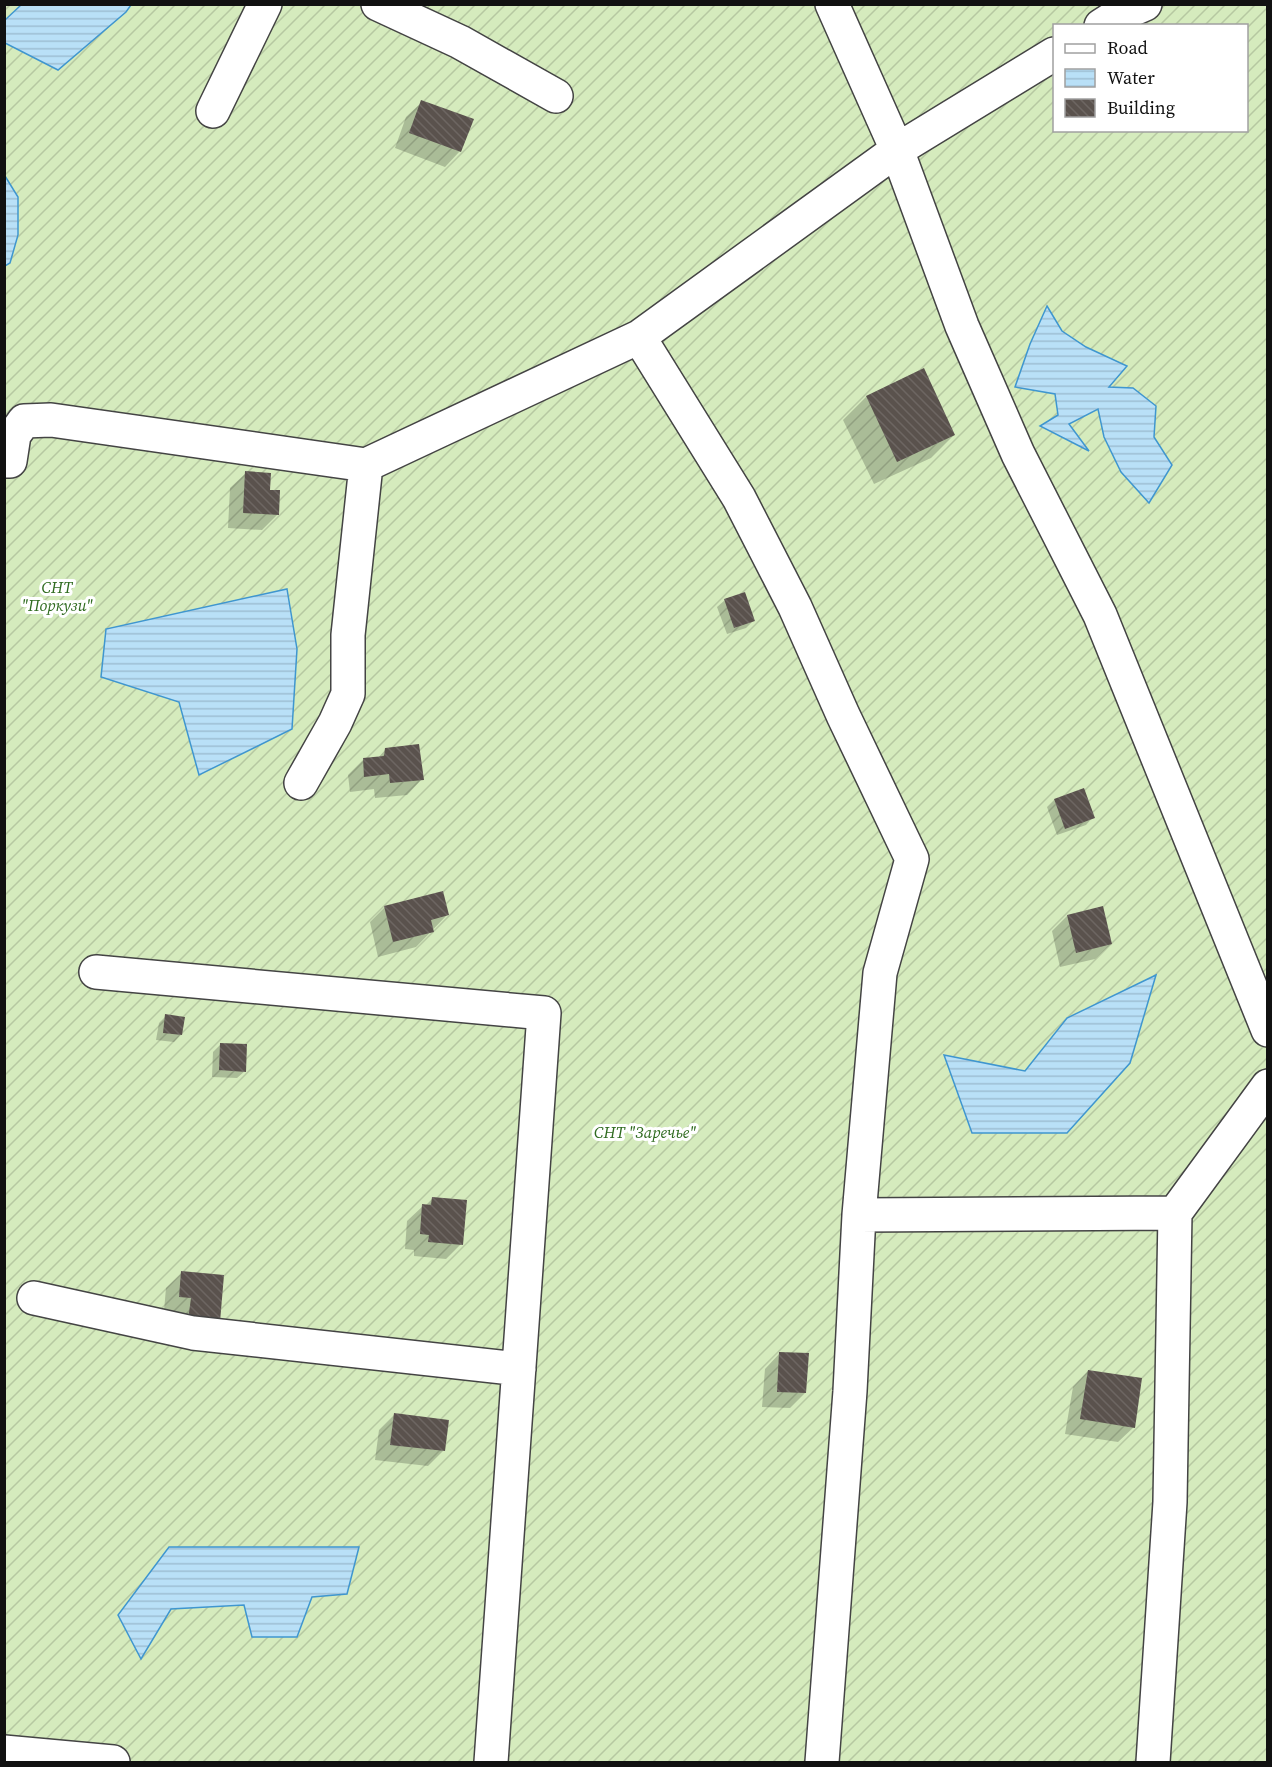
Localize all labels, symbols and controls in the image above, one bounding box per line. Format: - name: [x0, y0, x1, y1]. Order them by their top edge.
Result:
- legend: [1053, 24, 1248, 132]
- text: Road: [1107, 35, 1148, 60]
- text: Water: [1107, 65, 1155, 90]
- text: Building: [1107, 95, 1175, 120]
- park label: СНТ "Поркузи": [21, 576, 93, 616]
- park label: СНТ "Заречье": [594, 1121, 696, 1143]

